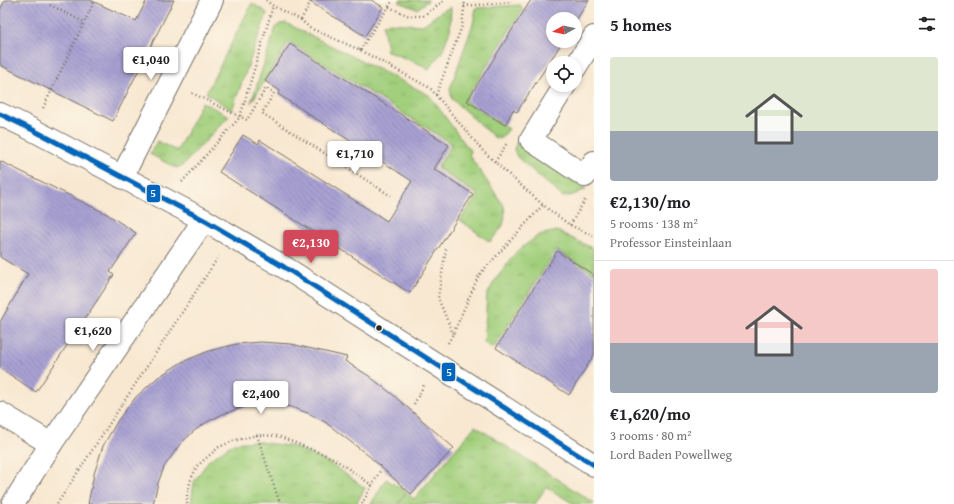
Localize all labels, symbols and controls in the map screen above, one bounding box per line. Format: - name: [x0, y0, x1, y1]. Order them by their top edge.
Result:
- north arrow: [546, 12, 582, 48]
- map controls: [546, 12, 582, 92]
- text: 5 homes: [610, 12, 672, 37]
- icon: filters: [916, 13, 938, 35]
- pin: €1,040: [118, 47, 184, 81]
- text: €1,040: [132, 50, 170, 69]
- button: locate: [546, 56, 582, 92]
- icon: home: [738, 83, 810, 155]
- pin: €1,710: [322, 141, 388, 175]
- text: €1,710: [336, 144, 374, 163]
- line badge: 5: [146, 184, 161, 203]
- text: 5: [150, 185, 156, 201]
- text: €2,130/mo: [610, 189, 691, 214]
- text: 5 rooms · 138 m²: [610, 214, 698, 233]
- pin: €2,130: [278, 230, 344, 264]
- text: €2,130: [292, 233, 330, 252]
- text: Professor Einsteinlaan: [610, 233, 732, 252]
- icon: home: [738, 295, 810, 367]
- pin: €1,620: [60, 318, 126, 352]
- text: €1,620: [74, 321, 112, 340]
- unlabelled marker: [374, 323, 384, 333]
- line badge: 5: [441, 362, 456, 382]
- text: 5: [446, 364, 452, 380]
- pin: €2,400: [228, 381, 294, 415]
- text: €2,400: [242, 384, 280, 403]
- text: €1,620/mo: [610, 401, 691, 426]
- text: 3 rooms · 80 m²: [610, 426, 692, 445]
- text: Lord Baden Powellweg: [610, 445, 732, 464]

